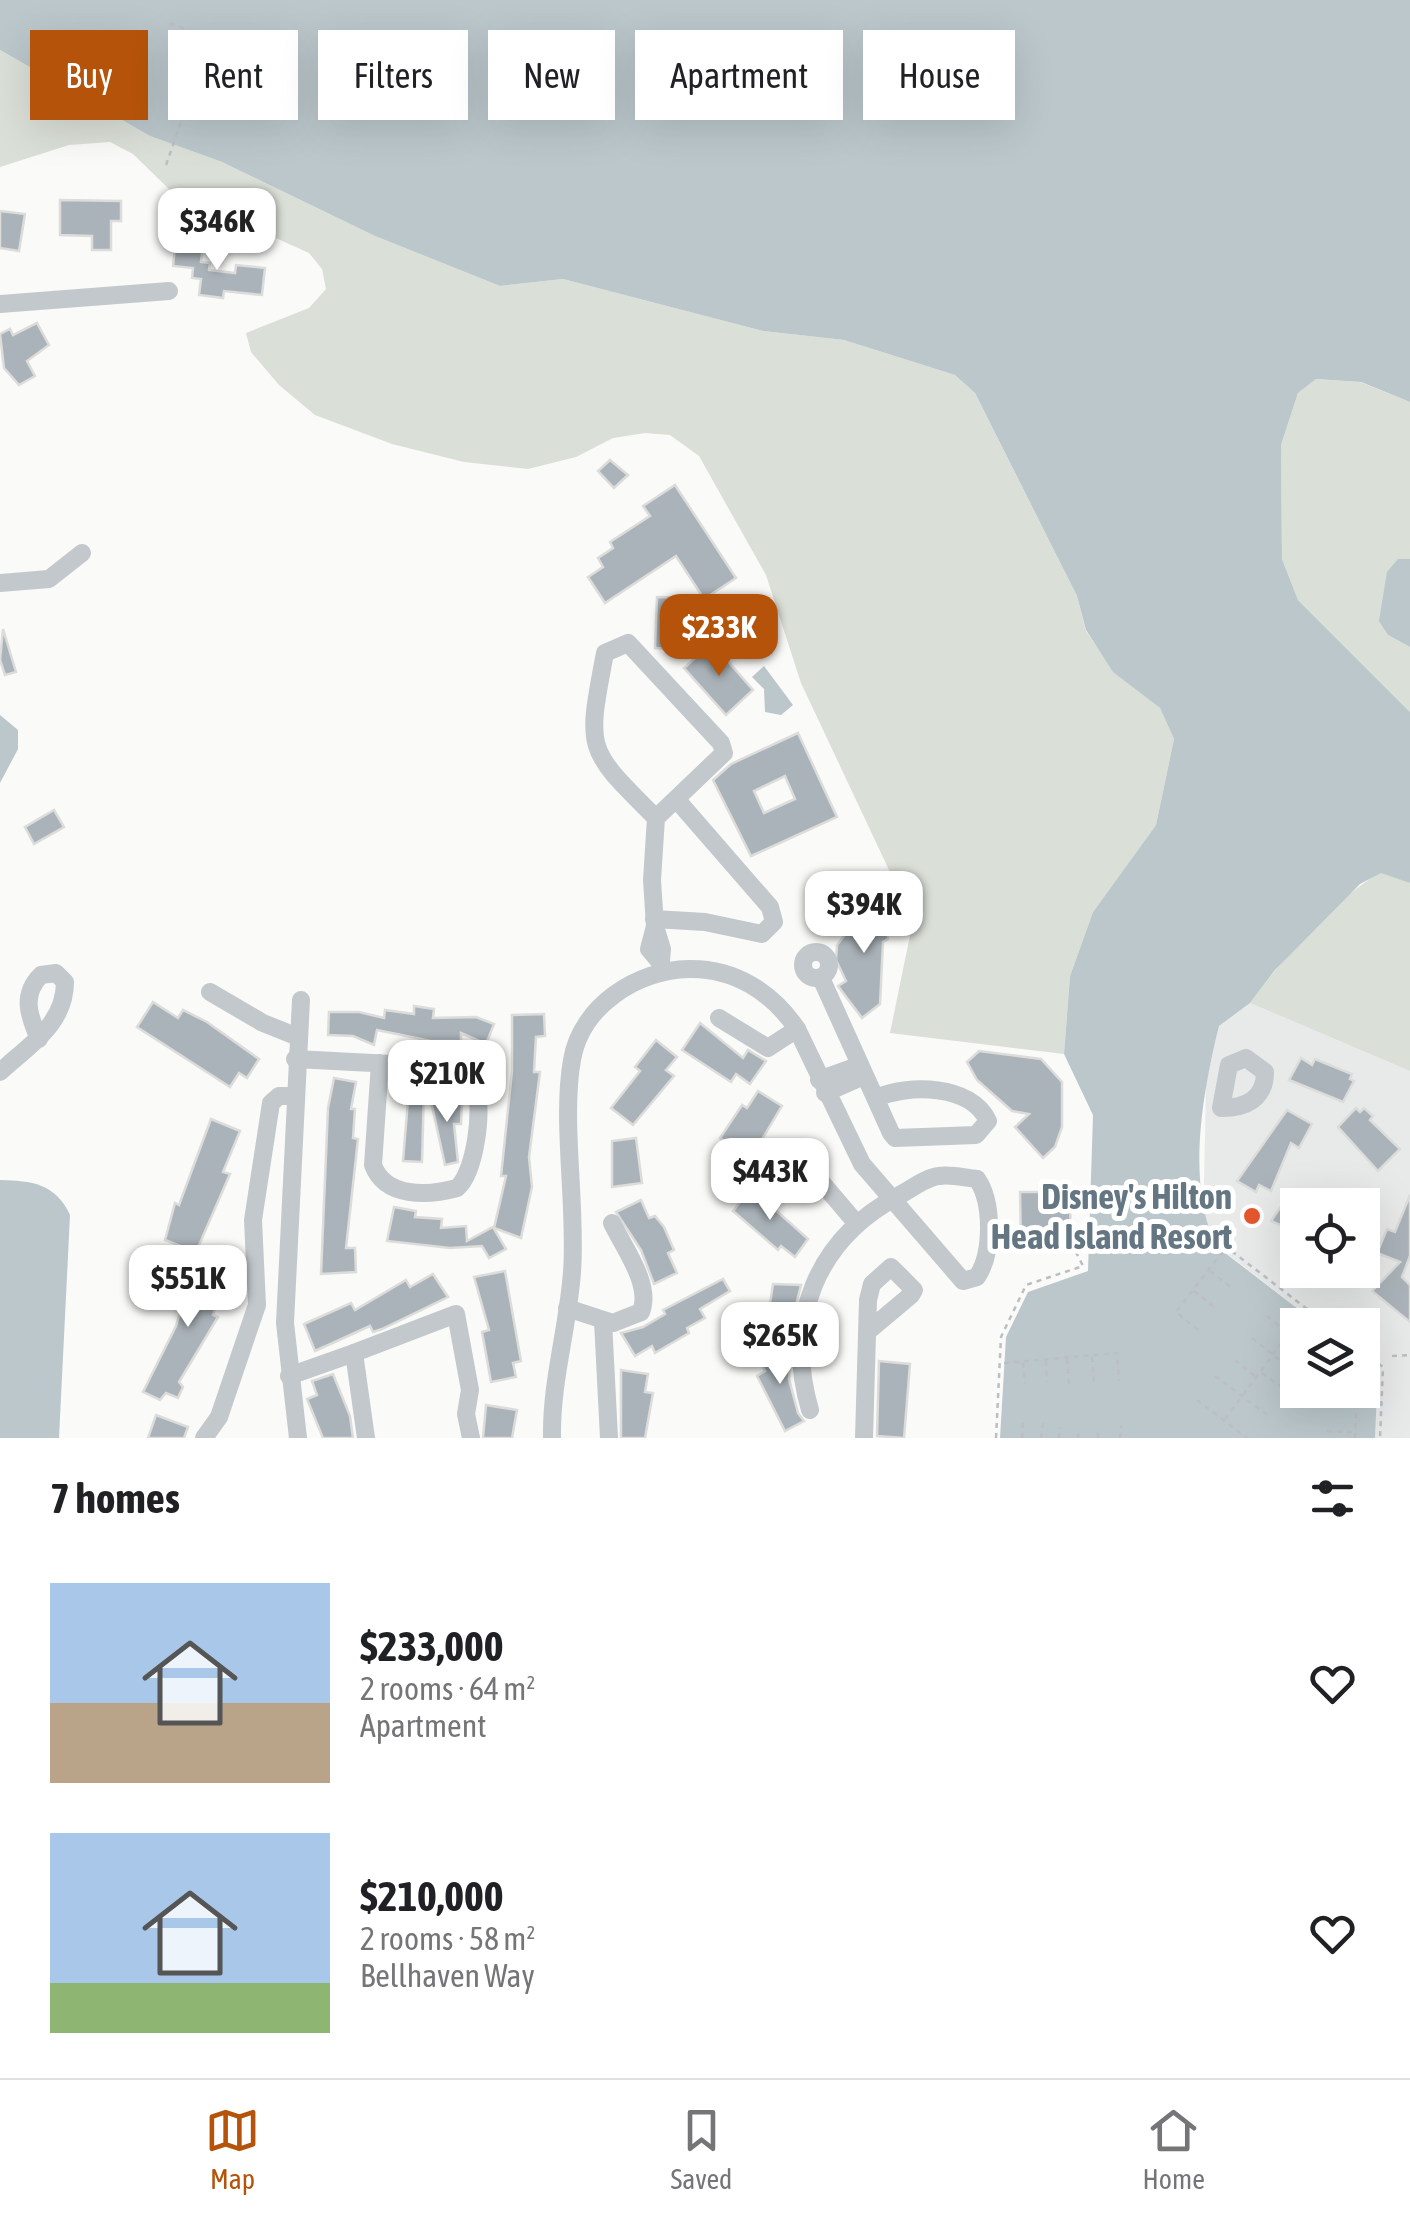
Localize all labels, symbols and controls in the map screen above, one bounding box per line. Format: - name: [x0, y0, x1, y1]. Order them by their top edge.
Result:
- chip: Buy: [30, 30, 148, 120]
- chip: Rent: [168, 30, 298, 120]
- chip: Filters: [318, 30, 468, 120]
- chip: New: [488, 30, 615, 120]
- chip: Apartment: [635, 30, 843, 120]
- chip: House: [863, 30, 1015, 120]
- pin: $346K: [147, 188, 287, 273]
- text: $346K: [180, 202, 254, 239]
- pin: $233K: [649, 594, 789, 679]
- text: $233K: [682, 608, 756, 645]
- pin: $394K: [794, 871, 934, 956]
- text: $394K: [827, 885, 901, 922]
- pin: $210K: [377, 1040, 517, 1125]
- text: $210K: [410, 1054, 484, 1091]
- pin: $443K: [700, 1138, 840, 1223]
- text: $443K: [733, 1152, 807, 1189]
- place label: Disney's Hilton Head Island Resort: [991, 1176, 1232, 1256]
- map controls: [1280, 1188, 1380, 1408]
- button: locate: [1280, 1188, 1380, 1288]
- marker: Disney's Hilton Head Island Resort: [1241, 1205, 1263, 1227]
- pin: $551K: [118, 1245, 258, 1330]
- text: $551K: [151, 1259, 225, 1296]
- pin: $265K: [710, 1302, 850, 1387]
- button: layers: [1280, 1308, 1380, 1408]
- text: $265K: [743, 1316, 817, 1353]
- icon: filters: [1305, 1471, 1360, 1526]
- text: 7 homes: [50, 1474, 180, 1522]
- text: $233,000: [360, 1622, 504, 1670]
- icon: home: [130, 1623, 250, 1743]
- icon: heart: [1305, 1656, 1360, 1711]
- text: 2 rooms · 64 m²: [360, 1670, 535, 1707]
- text: Apartment: [360, 1707, 486, 1744]
- text: $210,000: [360, 1872, 504, 1920]
- icon: home: [130, 1873, 250, 1993]
- icon: heart: [1305, 1906, 1360, 1961]
- text: 2 rooms · 58 m²: [360, 1920, 535, 1957]
- text: Bellhaven Way: [360, 1957, 535, 1994]
- tab: Map: [205, 2103, 260, 2195]
- tab: Saved: [670, 2103, 732, 2195]
- tab: Home: [1143, 2103, 1205, 2195]

